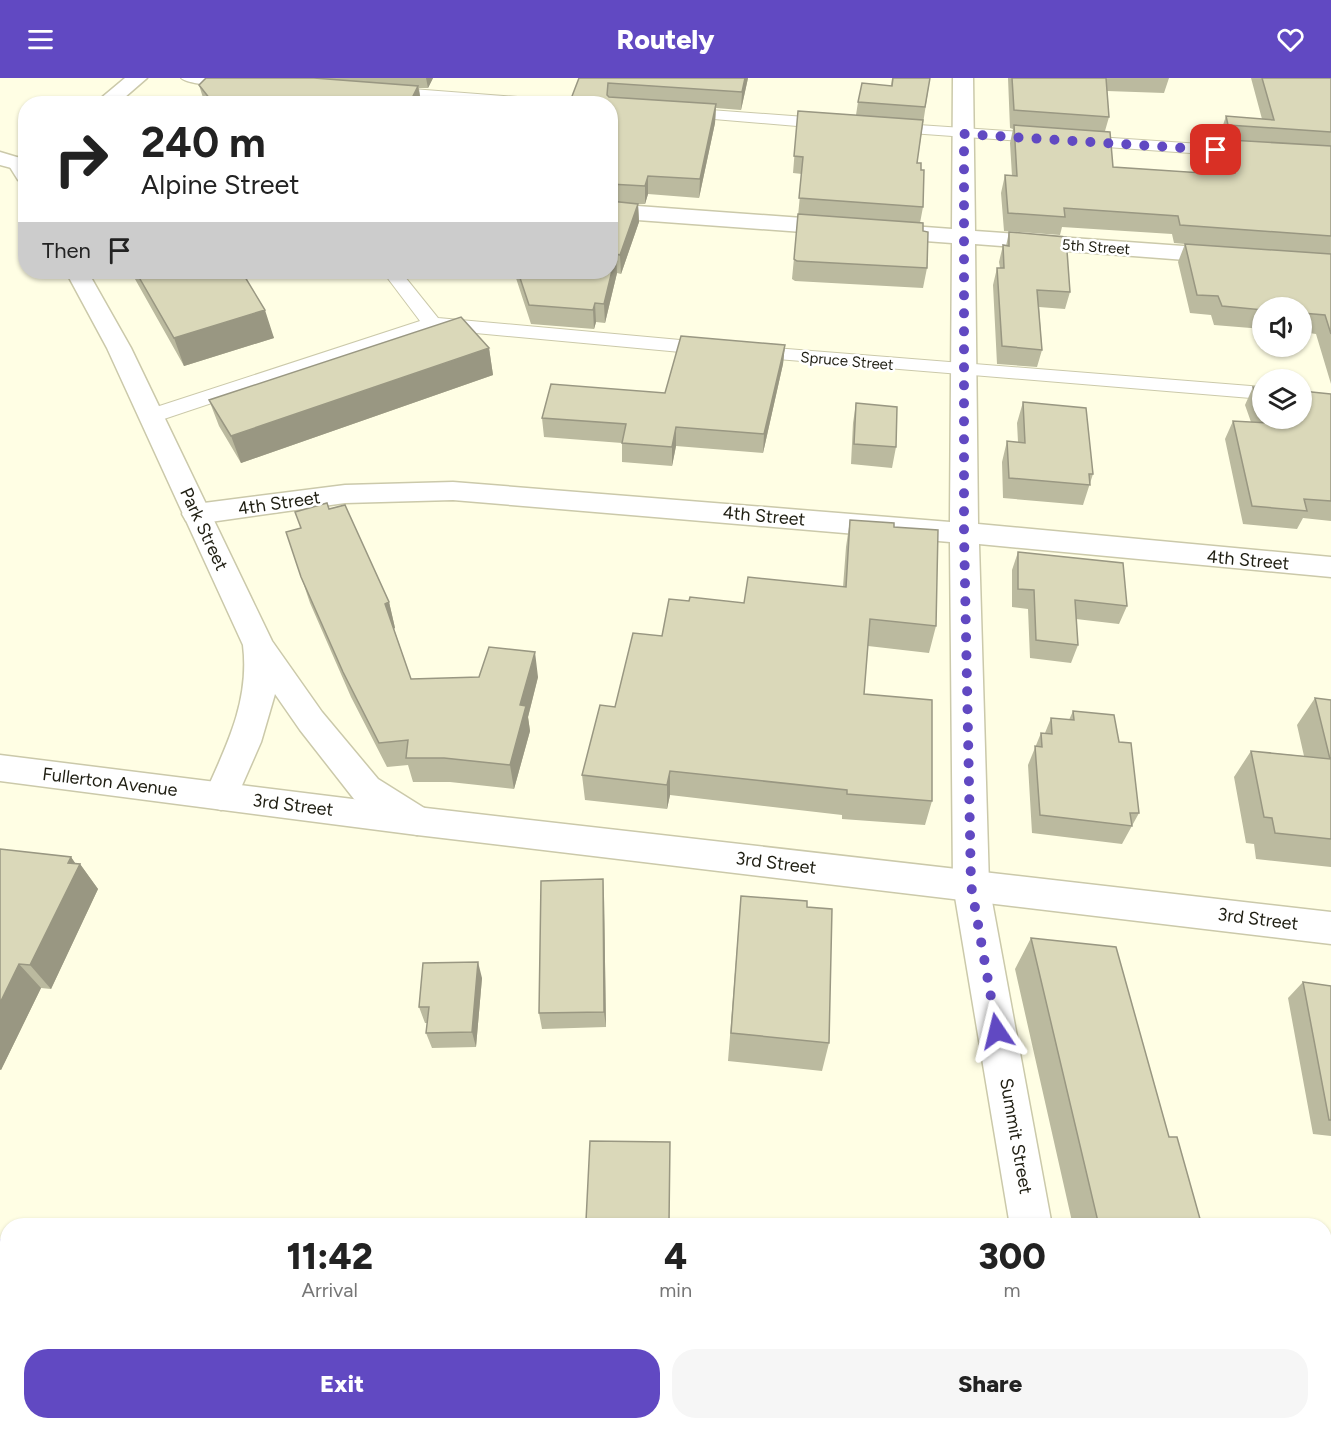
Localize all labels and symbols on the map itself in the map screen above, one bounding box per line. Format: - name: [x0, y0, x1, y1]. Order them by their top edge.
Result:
- pin: [1190, 124, 1241, 175]
- street label: 5th Street: [1061, 236, 1131, 258]
- street label: Spruce Street: [800, 348, 895, 374]
- street label: Park Street: [175, 484, 233, 574]
- street label: 4th Street: [236, 486, 322, 520]
- street label: 4th Street: [722, 501, 806, 531]
- street label: 4th Street: [1206, 545, 1290, 575]
- street label: Fullerton Avenue: [41, 763, 179, 801]
- street label: 3rd Street: [251, 789, 335, 821]
- street label: 3rd Street: [734, 847, 818, 879]
- street label: 3rd Street: [1216, 903, 1300, 935]
- position arrow: [965, 999, 1029, 1063]
- street label: Summit Street: [995, 1076, 1037, 1196]

